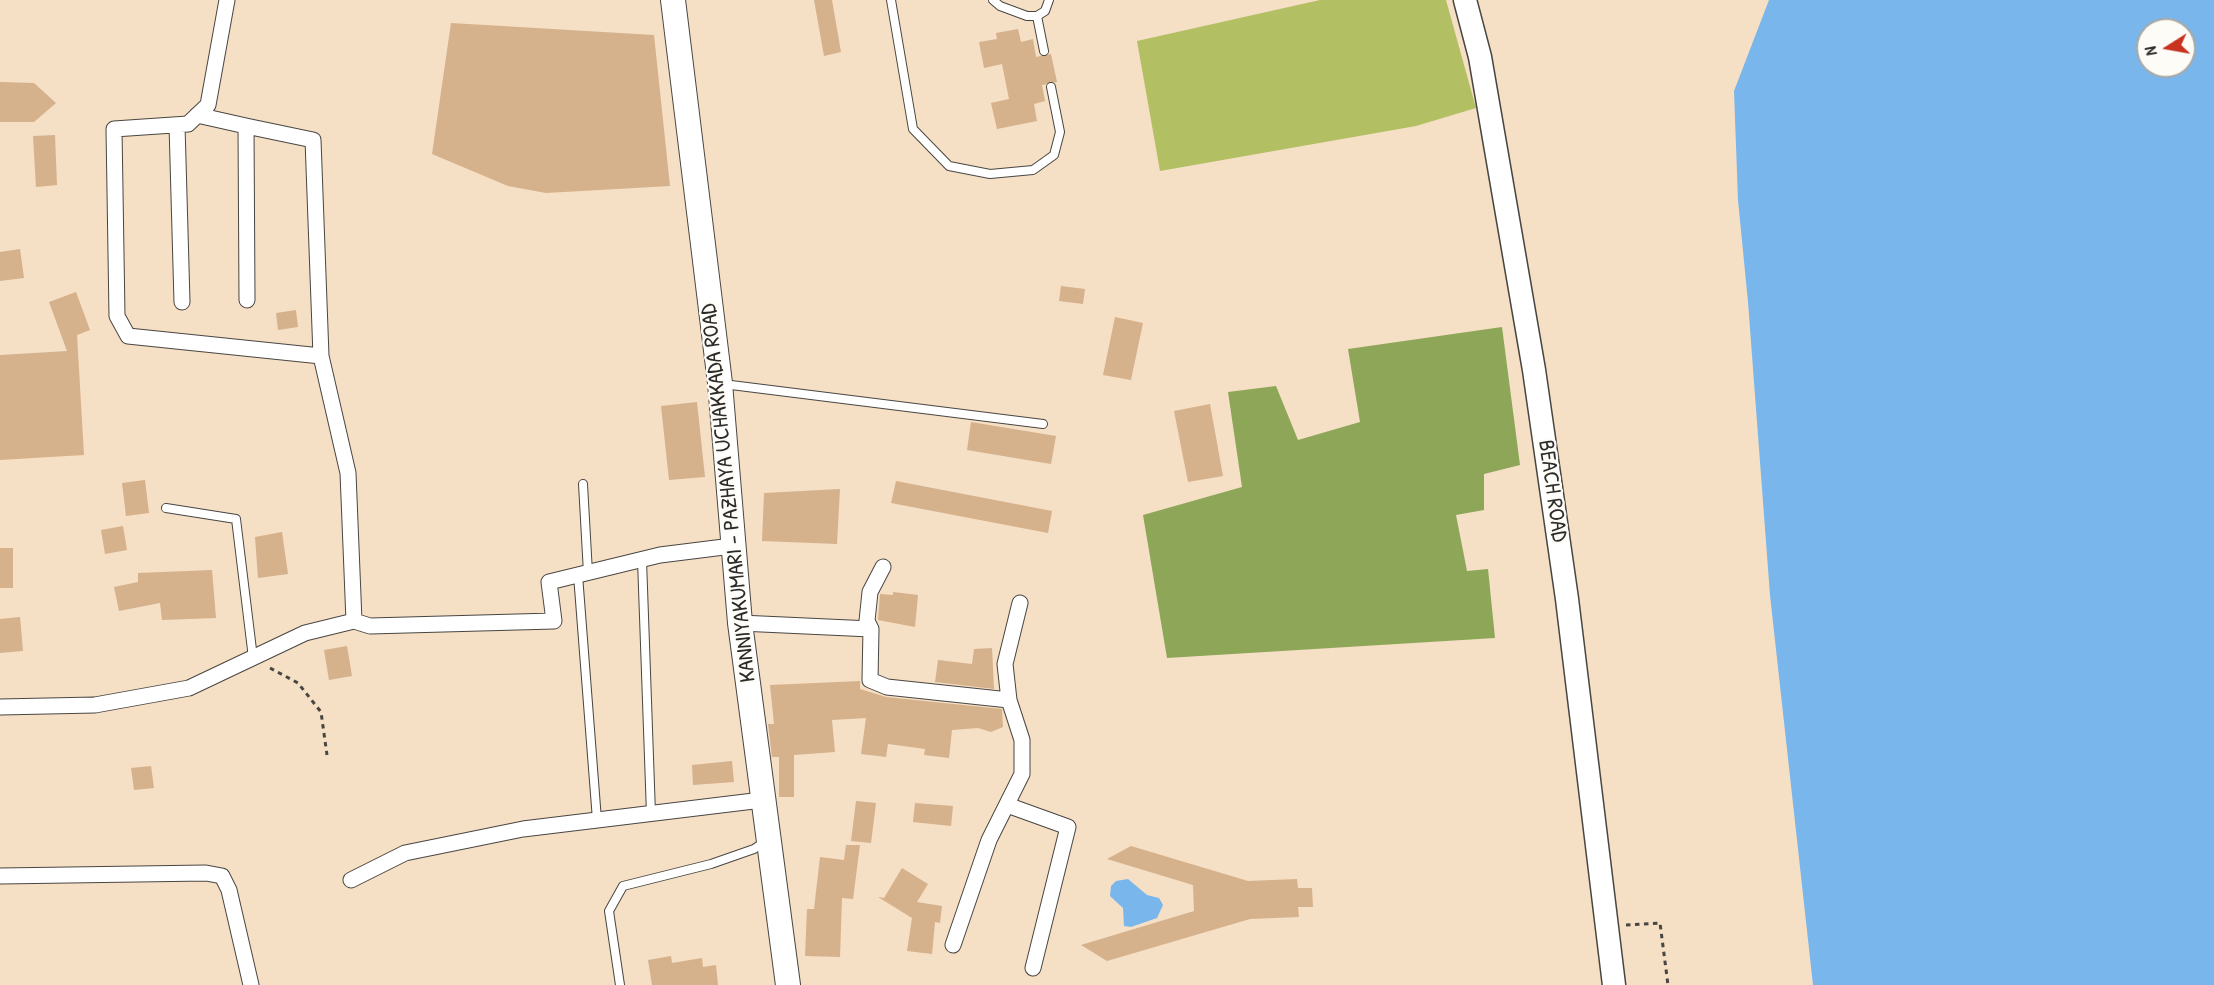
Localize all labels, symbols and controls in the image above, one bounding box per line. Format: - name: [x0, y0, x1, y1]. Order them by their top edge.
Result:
- north arrow: [2136, 18, 2196, 78]
- text: N: [2139, 45, 2162, 57]
- street label: KANNIYAKUMARI - PAZHAYA UCHAKKADA ROAD: [696, 302, 762, 684]
- street label: BEACH ROAD: [1532, 438, 1572, 544]

